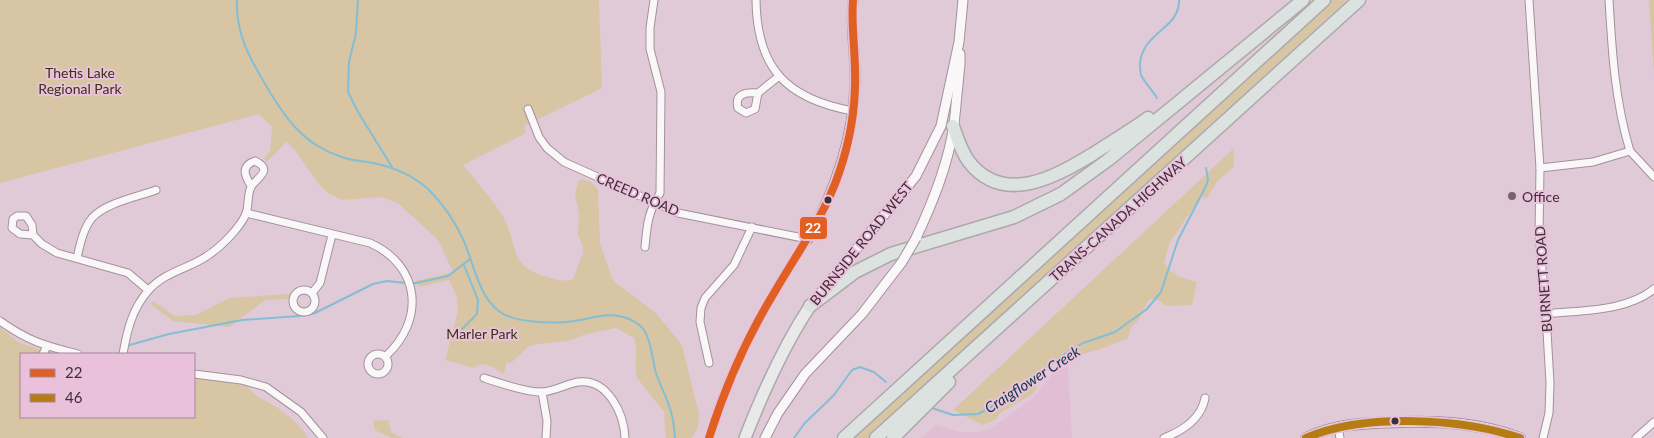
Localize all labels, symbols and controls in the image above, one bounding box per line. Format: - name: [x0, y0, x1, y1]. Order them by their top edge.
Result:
- park label: Thetis Lake Regional Park: [38, 64, 123, 97]
- street label: TRANS-CANADA HIGHWAY: [1046, 153, 1190, 285]
- street label: CREED ROAD: [594, 169, 682, 219]
- street label: BURNSIDE ROAD WEST: [806, 177, 917, 308]
- place label: Office: [1522, 188, 1560, 205]
- marker: Office: [1506, 190, 1518, 202]
- unlabelled marker: [823, 195, 833, 205]
- line badge: 22: [799, 216, 828, 240]
- text: 22: [805, 219, 821, 236]
- street label: BURNETT ROAD: [1531, 225, 1555, 333]
- park label: Marler Park: [446, 325, 519, 342]
- water label: Craigflower Creek: [981, 341, 1084, 417]
- legend: [20, 353, 195, 418]
- text: 22: [65, 363, 82, 381]
- text: 46: [65, 388, 83, 406]
- unlabelled marker: [1390, 416, 1400, 426]

